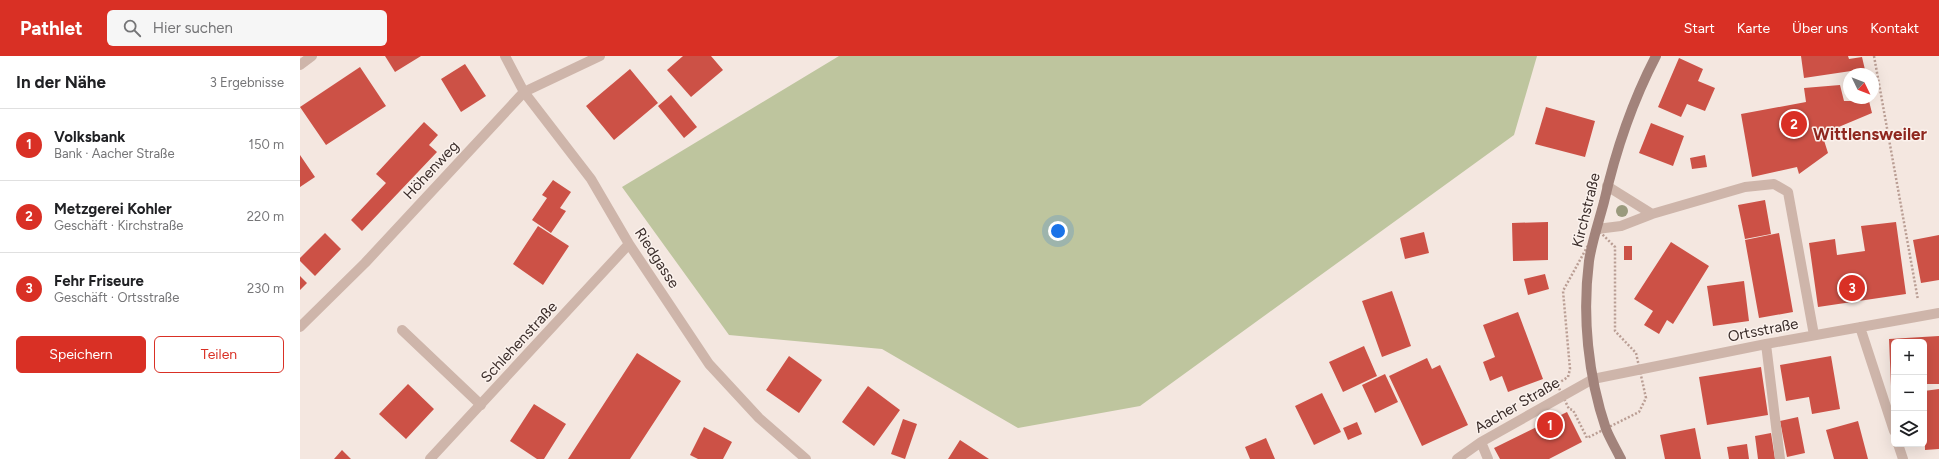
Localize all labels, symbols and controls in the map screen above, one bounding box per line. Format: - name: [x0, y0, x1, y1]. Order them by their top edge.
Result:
- search box: [107, 10, 387, 46]
- text: Pathlet: [20, 17, 83, 40]
- icon: search: [121, 17, 143, 39]
- text: Hier suchen: [153, 19, 233, 37]
- text: Start: [1684, 20, 1715, 37]
- text: Karte: [1737, 20, 1770, 37]
- text: Über uns: [1792, 20, 1848, 37]
- text: Kontakt: [1870, 20, 1919, 37]
- north arrow: [1843, 68, 1879, 104]
- text: In der Nähe: [16, 72, 106, 92]
- text: 3 Ergebnisse: [210, 75, 284, 90]
- pin: 2: [1781, 109, 1807, 139]
- district label: Wittlensweiler: [1813, 124, 1927, 144]
- text: Volksbank: [54, 128, 125, 146]
- text: 1: [26, 137, 32, 152]
- text: 150 m: [249, 137, 284, 152]
- street label: Höhenweg: [399, 137, 463, 203]
- text: Bank · Aacher Straße: [54, 146, 175, 161]
- street label: Kirchstraße: [1568, 171, 1604, 249]
- text: Metzgerei Kohler: [54, 200, 172, 218]
- text: 2: [25, 209, 33, 224]
- text: 220 m: [247, 209, 284, 224]
- text: Geschäft · Kirchstraße: [54, 218, 183, 233]
- your location: [1048, 221, 1068, 241]
- street label: Riedgasse: [631, 224, 683, 292]
- text: Fehr Friseure: [54, 272, 144, 290]
- pin: 3: [1839, 273, 1865, 303]
- text: 3: [25, 281, 33, 296]
- text: 230 m: [247, 281, 284, 296]
- text: Geschäft · Ortsstraße: [54, 290, 179, 305]
- street label: Schlehenstraße: [477, 298, 561, 386]
- street label: Ortsstraße: [1726, 314, 1800, 346]
- button: Speichern: [16, 336, 146, 373]
- button: Teilen: [154, 336, 284, 373]
- map controls: [1891, 339, 1927, 447]
- button: +: [1891, 339, 1927, 375]
- street label: Aacher Straße: [1471, 373, 1563, 437]
- button: −: [1891, 375, 1927, 411]
- pin: 1: [1537, 410, 1563, 440]
- button: layers: [1891, 411, 1927, 447]

